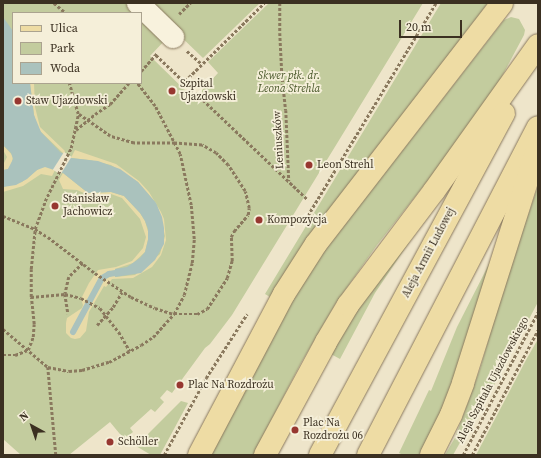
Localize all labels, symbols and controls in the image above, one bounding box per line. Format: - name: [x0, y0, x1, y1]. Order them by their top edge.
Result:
- legend: [12, 12, 142, 84]
- scale bar: [401, 12, 464, 38]
- text: 20 m: [406, 19, 432, 35]
- text: Ulica: [50, 20, 78, 36]
- text: Park: [50, 40, 75, 56]
- text: Woda: [50, 60, 80, 76]
- park label: Skwer płk. dr. Leona Strehla: [258, 70, 320, 96]
- place label: Szpital Ujazdowski: [180, 78, 236, 104]
- marker: Szpital Ujazdowski: [167, 86, 177, 96]
- place label: Staw Ujazdowski: [26, 94, 107, 108]
- marker: Staw Ujazdowski: [13, 96, 23, 106]
- street label: Leniuszków: [271, 110, 287, 170]
- place label: Leon Strehl: [317, 158, 373, 172]
- marker: Leon Strehl: [304, 160, 314, 170]
- place label: Stanisław Jachowicz: [63, 193, 112, 219]
- marker: Stanisław Jachowicz: [50, 201, 60, 211]
- street label: Aleja Armii Ludowej: [400, 206, 458, 300]
- place label: Kompozycja: [267, 213, 327, 227]
- marker: Kompozycja: [254, 215, 264, 225]
- street label: Aleja Szpitala Ujazdowskiego: [454, 315, 532, 445]
- place label: Plac Na Rozdrożu: [188, 378, 274, 392]
- marker: Plac Na Rozdrożu: [175, 380, 185, 390]
- north arrow: [12, 406, 52, 446]
- text: N: [16, 408, 32, 425]
- place label: Plac Na Rozdrożu 06: [303, 417, 363, 443]
- marker: Plac Na Rozdrożu 06: [290, 425, 300, 435]
- place label: Schöller: [118, 435, 158, 449]
- marker: Schöller: [105, 437, 115, 447]

